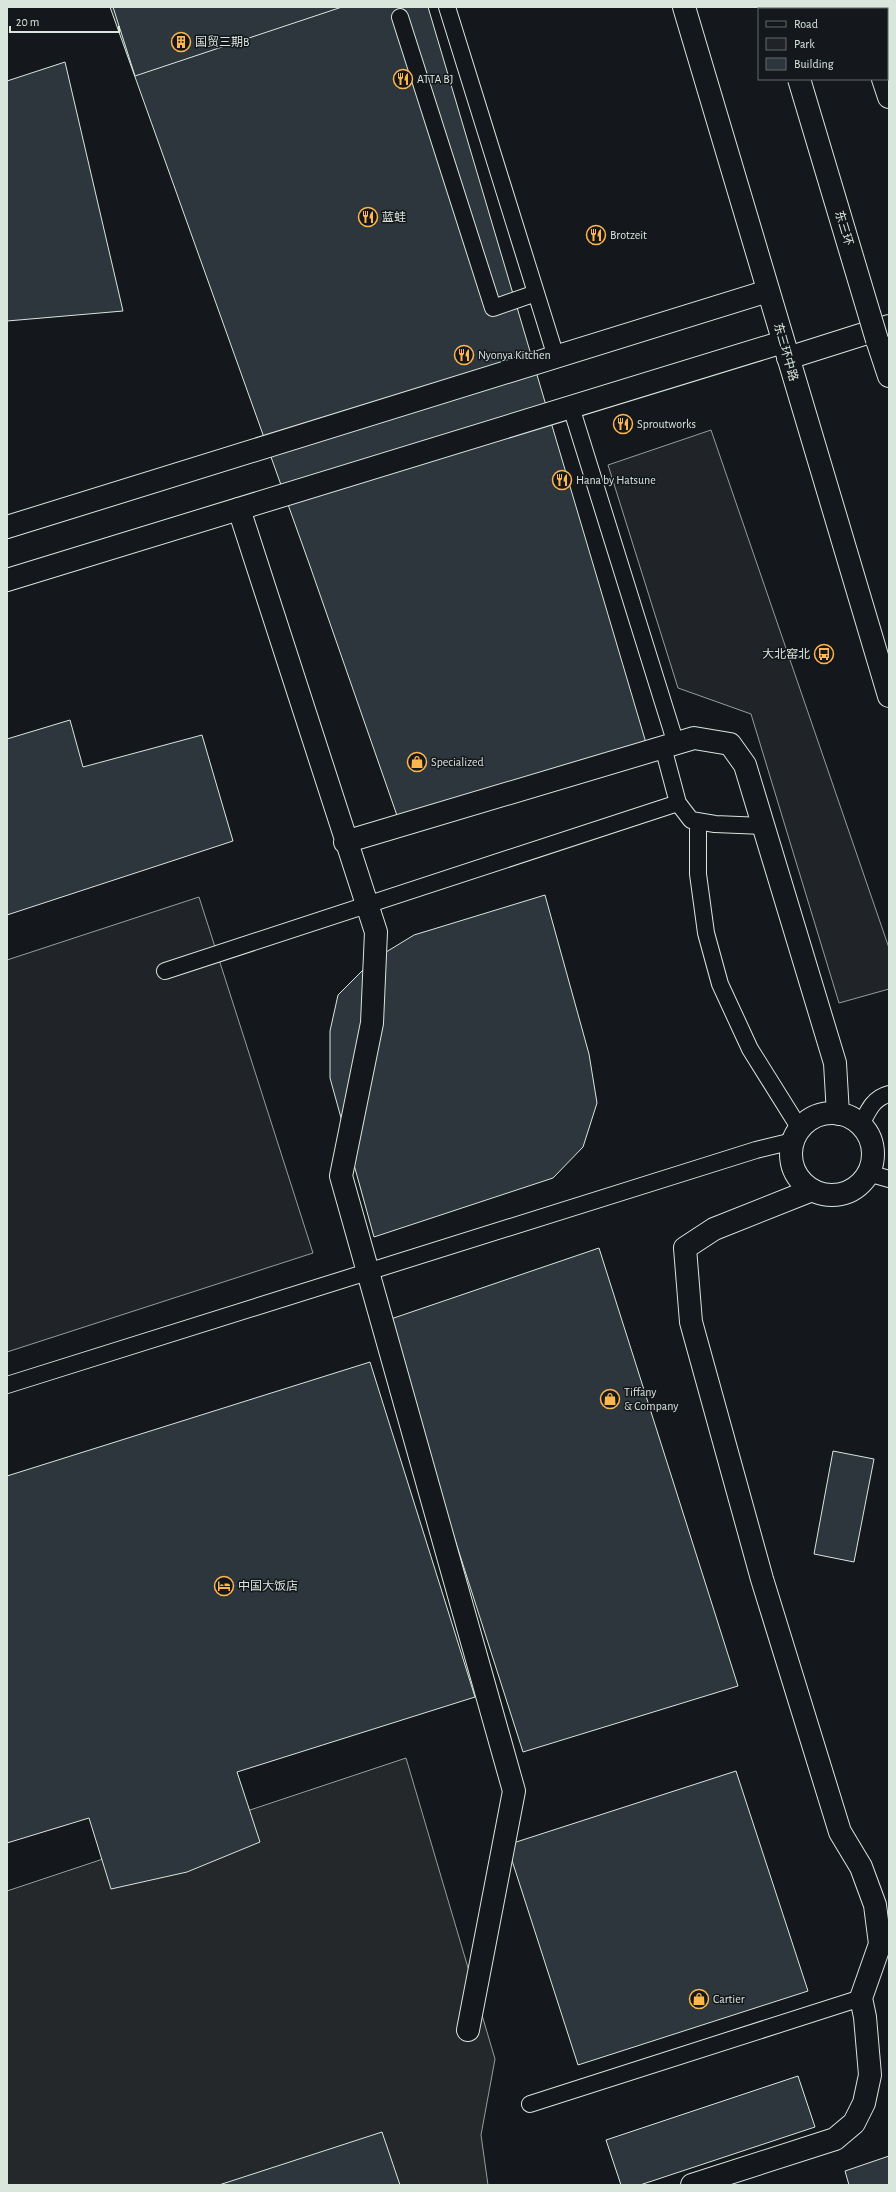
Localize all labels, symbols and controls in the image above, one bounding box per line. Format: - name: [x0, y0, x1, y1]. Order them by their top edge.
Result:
- scale bar: [10, 8, 119, 34]
- legend: [758, 8, 888, 80]
- text: 20 m: [16, 16, 39, 28]
- text: Road: [794, 18, 818, 30]
- building icon: 国贸三期B: [170, 31, 192, 53]
- place label: 国贸三期B: [195, 35, 249, 48]
- text: Park: [794, 38, 815, 50]
- text: Building: [794, 58, 834, 70]
- restaurant icon: ATTA BJ: [392, 68, 414, 90]
- place label: ATTA BJ: [417, 73, 453, 85]
- restaurant icon: 蓝蛙: [357, 206, 379, 228]
- street label: 东三环: [833, 209, 856, 247]
- place label: 蓝蛙: [382, 211, 406, 223]
- restaurant icon: Brotzeit: [585, 224, 607, 246]
- place label: Brotzeit: [610, 229, 647, 241]
- street label: 东三环中路: [772, 321, 801, 382]
- restaurant icon: Nyonya Kitchen: [453, 344, 475, 366]
- place label: Nyonya Kitchen: [478, 349, 551, 362]
- restaurant icon: Sproutworks: [612, 413, 634, 435]
- place label: Sproutworks: [637, 418, 696, 430]
- restaurant icon: Hana by Hatsune: [551, 469, 573, 491]
- place label: Hana by Hatsune: [576, 474, 656, 487]
- bus stop icon: 大北窑北: [813, 643, 835, 665]
- place label: 大北窑北: [762, 647, 810, 660]
- shop icon: Specialized: [406, 751, 428, 773]
- place label: Specialized: [431, 756, 484, 768]
- place label: Tiffany & Company: [624, 1386, 678, 1413]
- shop icon: Tiffany & Company: [599, 1388, 621, 1410]
- hotel icon: 中国大饭店: [213, 1575, 235, 1597]
- place label: 中国大饭店: [238, 1579, 298, 1592]
- shop icon: Cartier: [688, 1988, 710, 2010]
- place label: Cartier: [713, 1993, 745, 2005]

